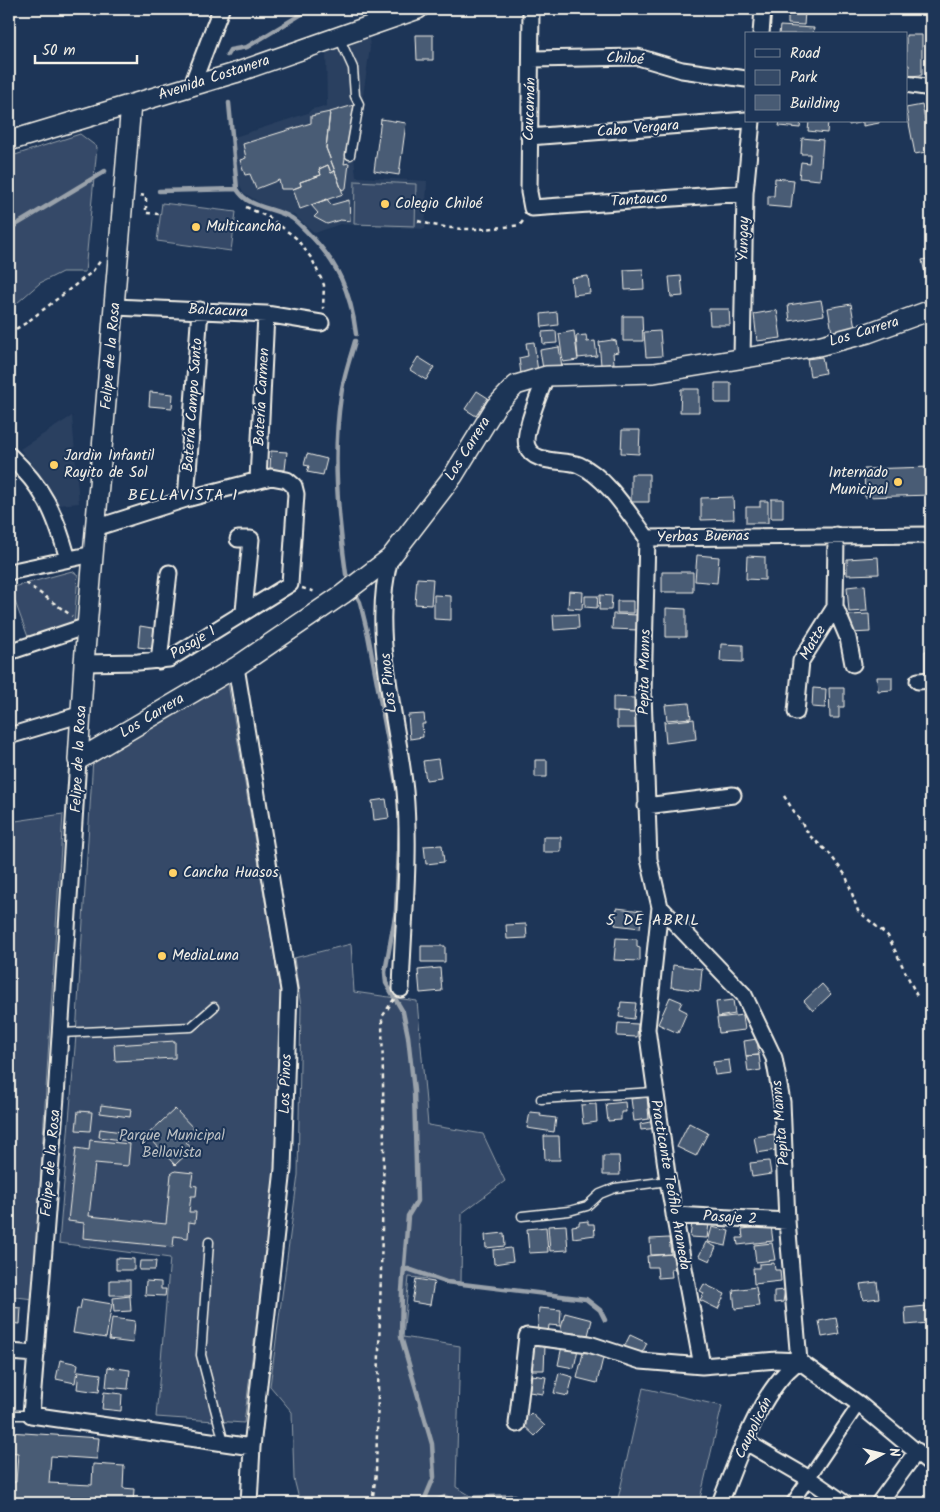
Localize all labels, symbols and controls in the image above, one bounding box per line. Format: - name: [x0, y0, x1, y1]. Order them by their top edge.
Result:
- scale bar: [35, 32, 138, 64]
- legend: [745, 32, 908, 122]
- text: 50 m: [42, 39, 76, 63]
- text: Road: [790, 42, 821, 66]
- street label: Chiloé: [606, 46, 646, 72]
- street label: Avenida Costanera: [155, 49, 273, 107]
- text: Park: [790, 66, 818, 90]
- street label: Caucamán: [517, 77, 543, 141]
- text: Building: [790, 92, 840, 116]
- street label: Cabo Vergara: [596, 113, 680, 145]
- street label: Tantauco: [610, 186, 668, 214]
- place label: Colegio Chiloé: [395, 192, 484, 216]
- marker: Colegio Chiloé: [379, 198, 391, 210]
- place label: Multicancha: [206, 215, 282, 239]
- street label: Yungay: [732, 215, 756, 262]
- marker: Multicancha: [190, 221, 202, 233]
- street label: Balcacura: [187, 297, 249, 325]
- street label: Felipe de la Rosa: [94, 301, 128, 411]
- street label: Los Carrera: [826, 310, 902, 354]
- street label: Batería Campo Santo: [176, 337, 210, 473]
- street label: Batería Carmen: [247, 347, 277, 447]
- street label: Los Carrera: [439, 412, 497, 486]
- place label: Jardin Infantil Rayito de Sol: [64, 444, 155, 485]
- marker: Jardin Infantil Rayito de Sol: [48, 459, 60, 471]
- place label: Internado Municipal: [829, 461, 888, 502]
- marker: Internado Municipal: [892, 476, 904, 488]
- district label: BELLAVISTA 1: [128, 483, 238, 508]
- street label: Yerbas Buenas: [656, 524, 750, 550]
- street label: Pasaje 1: [165, 620, 221, 666]
- street label: Matte: [793, 621, 833, 665]
- street label: Pepita Manns: [632, 628, 658, 715]
- street label: Los Pinos: [374, 651, 404, 714]
- street label: Los Carrera: [115, 687, 189, 745]
- street label: Felipe de la Rosa: [64, 705, 94, 813]
- place label: Cancha Huasos: [183, 861, 279, 885]
- marker: Cancha Huasos: [167, 867, 179, 879]
- district label: 5 DE ABRIL: [606, 908, 700, 933]
- place label: MediaLuna: [172, 944, 239, 968]
- marker: MediaLuna: [156, 950, 168, 962]
- street label: Los Pinos: [273, 1053, 299, 1115]
- street label: Pepita Manns: [765, 1079, 797, 1167]
- street label: Practicante Teófilo Araneda: [643, 1098, 697, 1272]
- street label: Felipe de la Rosa: [34, 1108, 68, 1218]
- park label: Parque Municipal Bellavista: [119, 1124, 225, 1165]
- street label: Pasaje 2: [702, 1205, 758, 1231]
- street label: Caupolicán: [729, 1393, 779, 1463]
- north arrow: [858, 1430, 908, 1480]
- text: N: [882, 1446, 905, 1458]

